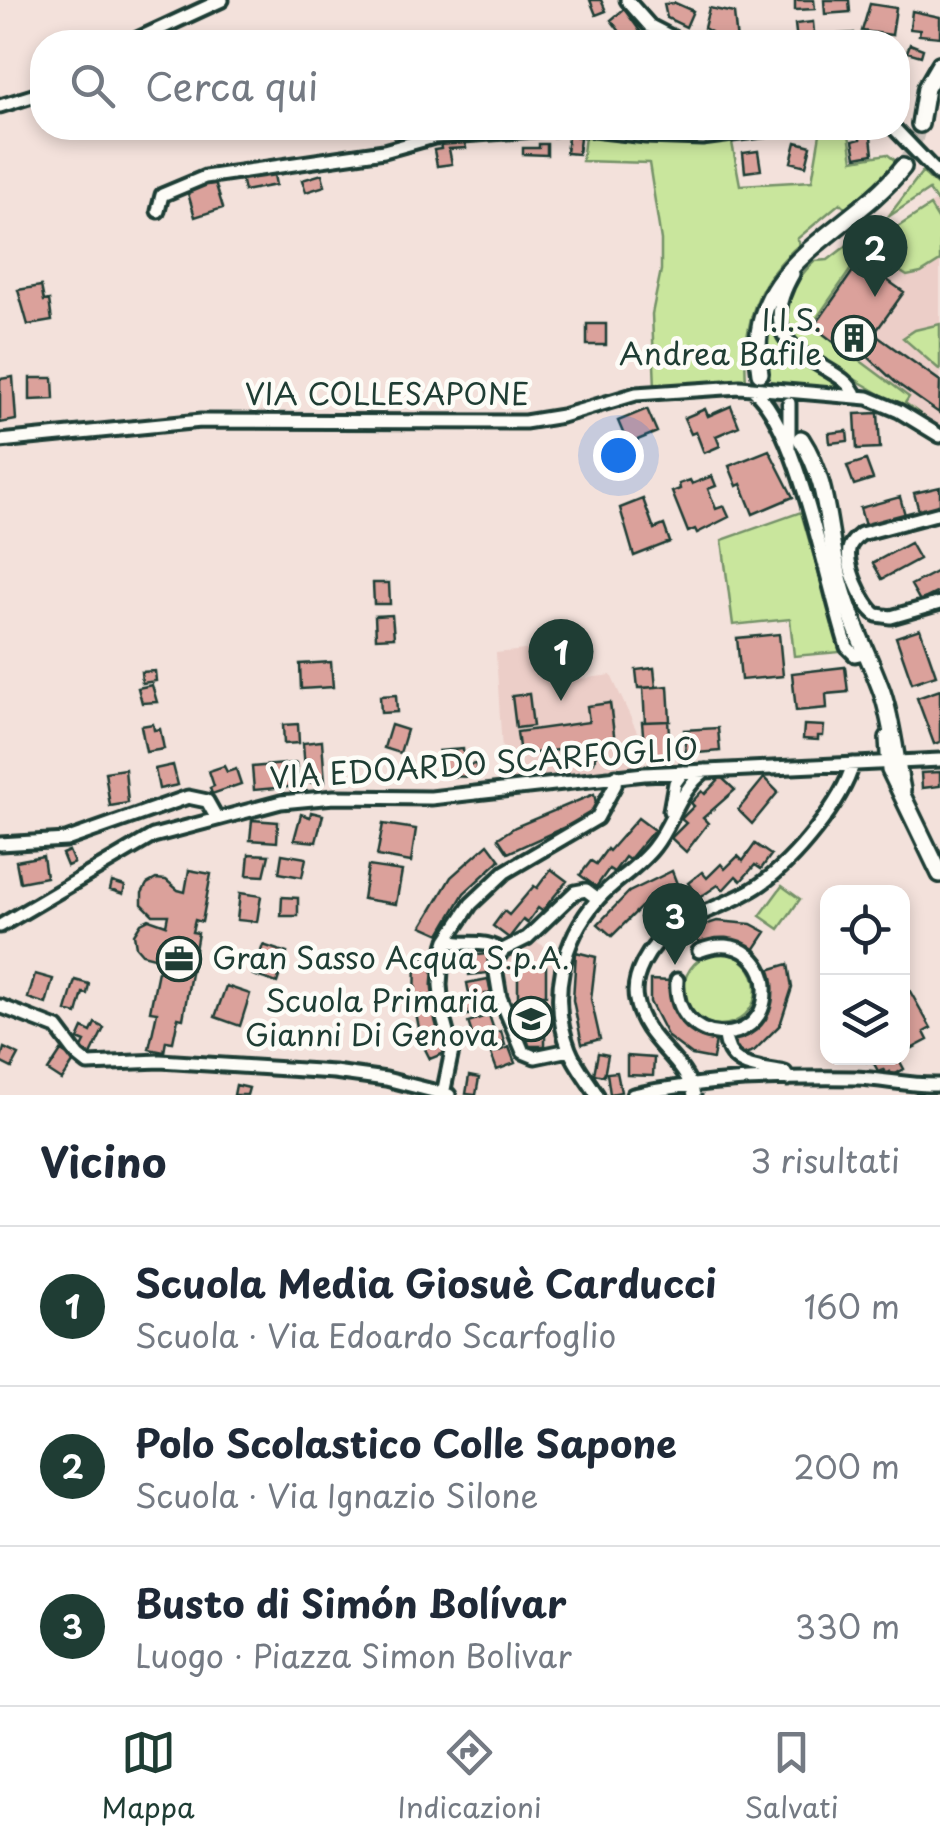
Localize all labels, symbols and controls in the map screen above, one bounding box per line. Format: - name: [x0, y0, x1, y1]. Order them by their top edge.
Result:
- search box: [30, 30, 910, 140]
- text: Cerca qui: [145, 57, 318, 114]
- icon: search: [65, 58, 120, 113]
- pin: 2: [842, 214, 908, 297]
- place label: I.I.S. Andrea Bafile: [619, 296, 822, 375]
- building icon: I.I.S. Andrea Bafile: [831, 315, 877, 361]
- street label: VIA COLLESAPONE: [245, 370, 529, 415]
- your location: [593, 430, 644, 481]
- pin: 1: [528, 618, 594, 701]
- street label: VIA EDOARDO SCARFOGLIO: [268, 724, 700, 799]
- pin: 3: [642, 882, 708, 965]
- map controls: [820, 885, 910, 1065]
- button: locate: [820, 885, 910, 975]
- place label: Gran Sasso Acqua S.p.A.: [212, 934, 570, 979]
- office icon: Gran Sasso Acqua S.p.A.: [156, 936, 202, 982]
- button: layers: [820, 975, 910, 1065]
- place label: Scuola Primaria Gianni Di Genova: [245, 977, 499, 1056]
- school or university icon: Scuola Primaria Gianni Di Genova: [508, 996, 554, 1042]
- text: Vicino: [40, 1129, 166, 1192]
- text: 3 risultati: [750, 1136, 900, 1184]
- text: Scuola Media Giosuè Carducci: [135, 1254, 717, 1311]
- text: 1: [65, 1282, 80, 1330]
- text: 160 m: [804, 1282, 900, 1330]
- text: Scuola · Via Edoardo Scarfoglio: [135, 1311, 616, 1359]
- text: Polo Scolastico Colle Sapone: [135, 1414, 677, 1471]
- text: 2: [61, 1442, 84, 1490]
- text: 200 m: [793, 1442, 900, 1490]
- text: Scuola · Via Ignazio Silone: [135, 1471, 538, 1519]
- text: Busto di Simón Bolívar: [135, 1574, 567, 1631]
- text: 3: [62, 1602, 83, 1650]
- text: 330 m: [795, 1602, 900, 1650]
- text: Luogo · Piazza Simon Bolivar: [135, 1631, 572, 1679]
- tab: Mappa: [101, 1725, 195, 1828]
- tab: Indicazioni: [397, 1725, 542, 1828]
- tab: Salvati: [744, 1725, 839, 1828]

